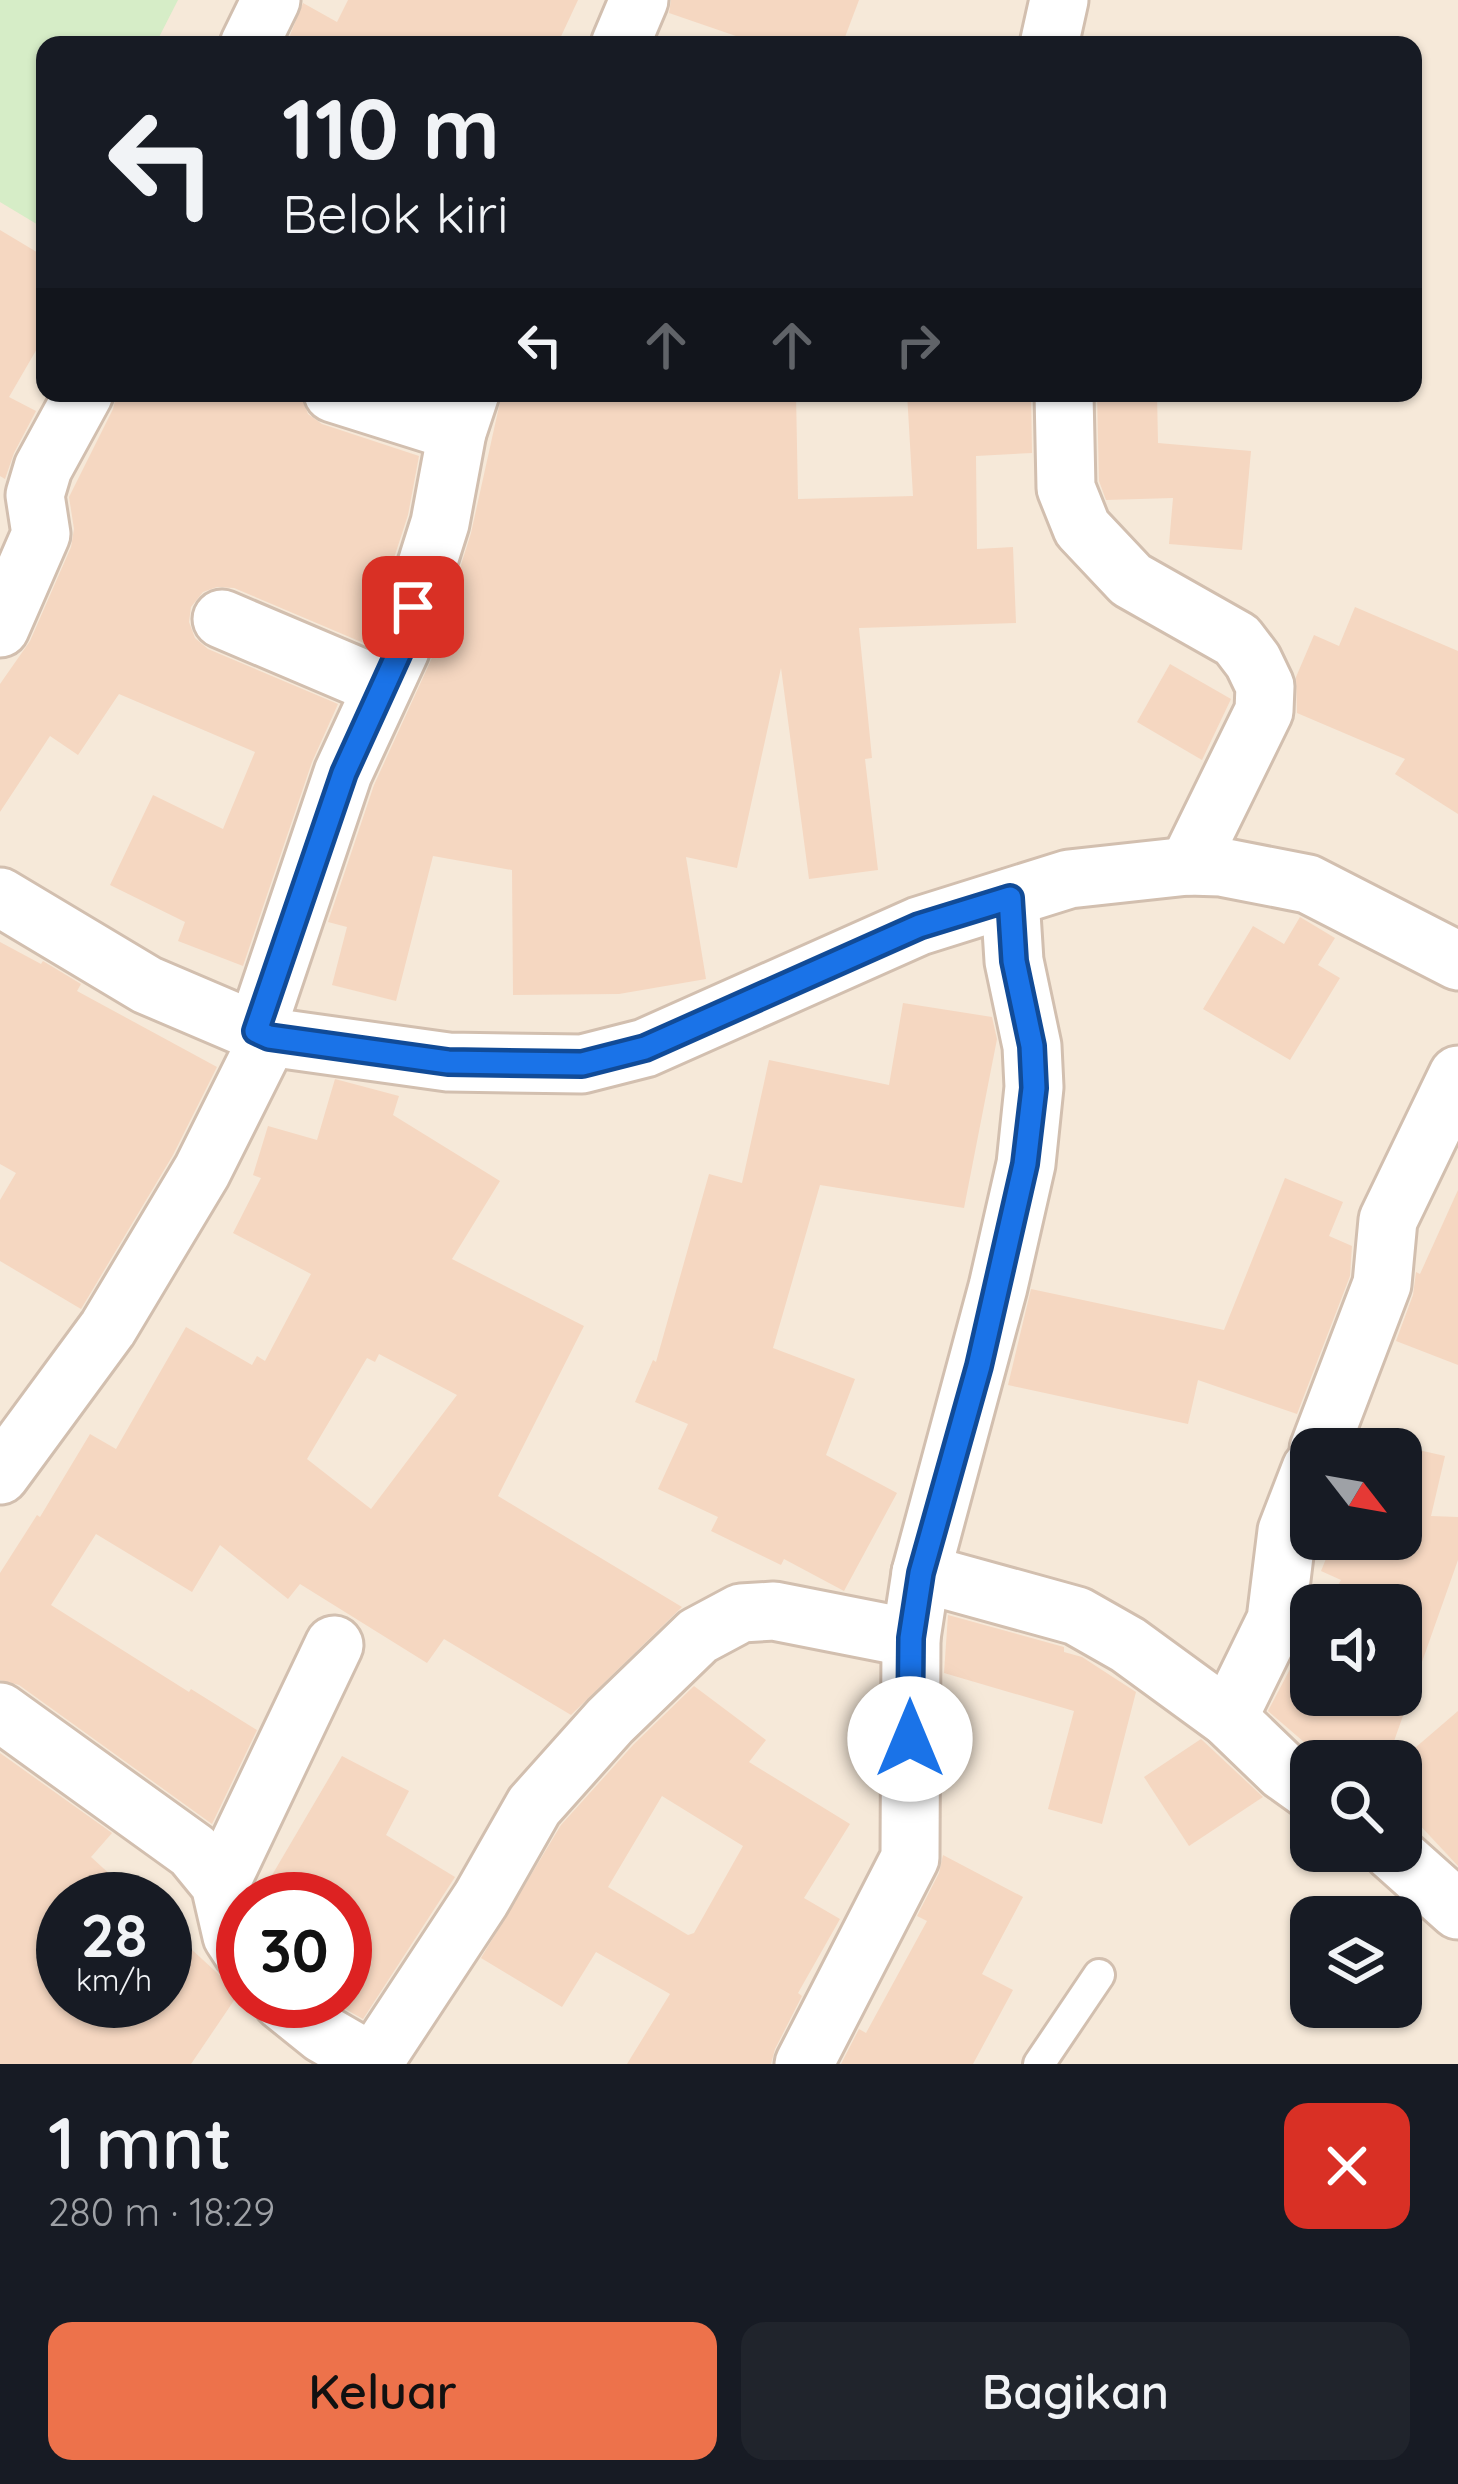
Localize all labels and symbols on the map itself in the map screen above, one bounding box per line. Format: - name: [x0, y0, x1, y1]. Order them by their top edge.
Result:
- pin: [362, 556, 464, 658]
- north arrow: [1290, 1428, 1422, 1560]
- position arrow: [847, 1676, 973, 1802]
- speed limit sign: 30: [216, 1872, 372, 2028]

